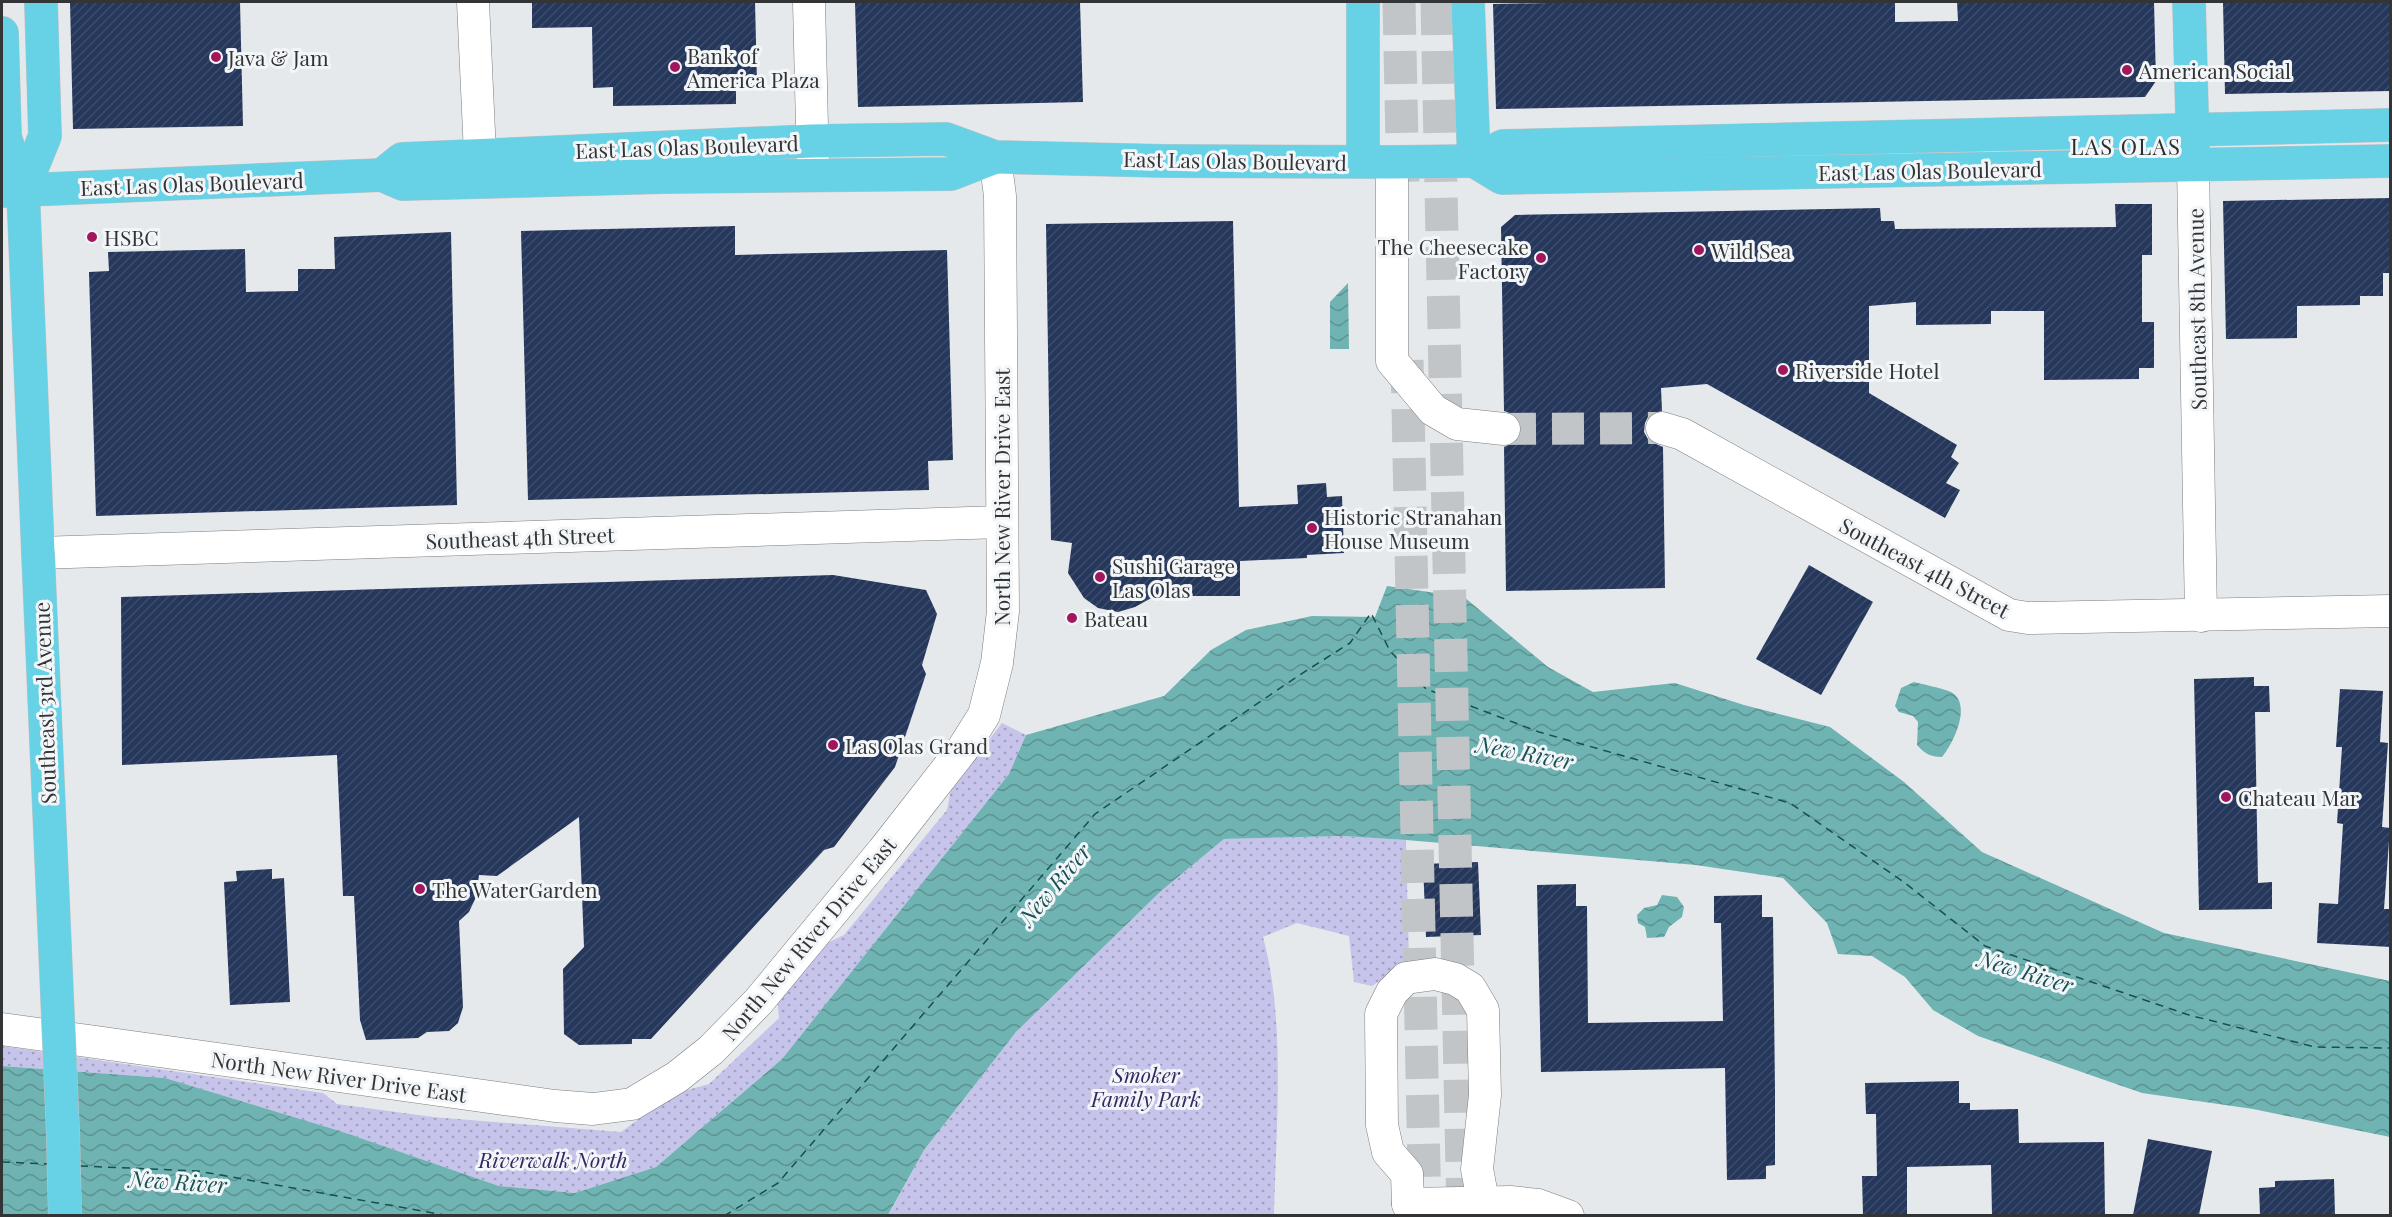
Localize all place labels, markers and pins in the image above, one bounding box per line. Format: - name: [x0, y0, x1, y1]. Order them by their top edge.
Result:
- place label: Bank of America Plaza: [686, 41, 820, 93]
- place label: Java & Jam: [227, 43, 329, 71]
- marker: Java & Jam: [209, 50, 223, 64]
- place label: American Social: [2138, 56, 2291, 84]
- marker: Bank of America Plaza: [668, 60, 682, 74]
- marker: American Social: [2120, 63, 2134, 77]
- place label: HSBC: [104, 223, 159, 251]
- marker: HSBC: [85, 230, 99, 244]
- place label: The Cheesecake Factory: [1378, 232, 1529, 284]
- place label: Wild Sea: [1710, 236, 1792, 264]
- marker: Wild Sea: [1692, 243, 1706, 257]
- marker: The Cheesecake Factory: [1534, 251, 1548, 265]
- place label: Riverside Hotel: [1795, 356, 1940, 384]
- marker: Riverside Hotel: [1776, 363, 1790, 377]
- place label: Historic Stranahan House Museum: [1324, 502, 1503, 554]
- marker: Historic Stranahan House Museum: [1305, 521, 1319, 535]
- place label: Sushi Garage Las Olas: [1112, 551, 1235, 603]
- marker: Sushi Garage Las Olas: [1093, 570, 1107, 584]
- place label: Bateau: [1084, 604, 1148, 632]
- marker: Bateau: [1065, 611, 1079, 625]
- place label: Las Olas Grand: [845, 731, 988, 759]
- marker: Las Olas Grand: [826, 738, 840, 752]
- place label: Chateau Mar: [2238, 783, 2360, 811]
- marker: Chateau Mar: [2219, 790, 2233, 804]
- place label: The WaterGarden: [432, 875, 598, 903]
- marker: The WaterGarden: [413, 882, 427, 896]

